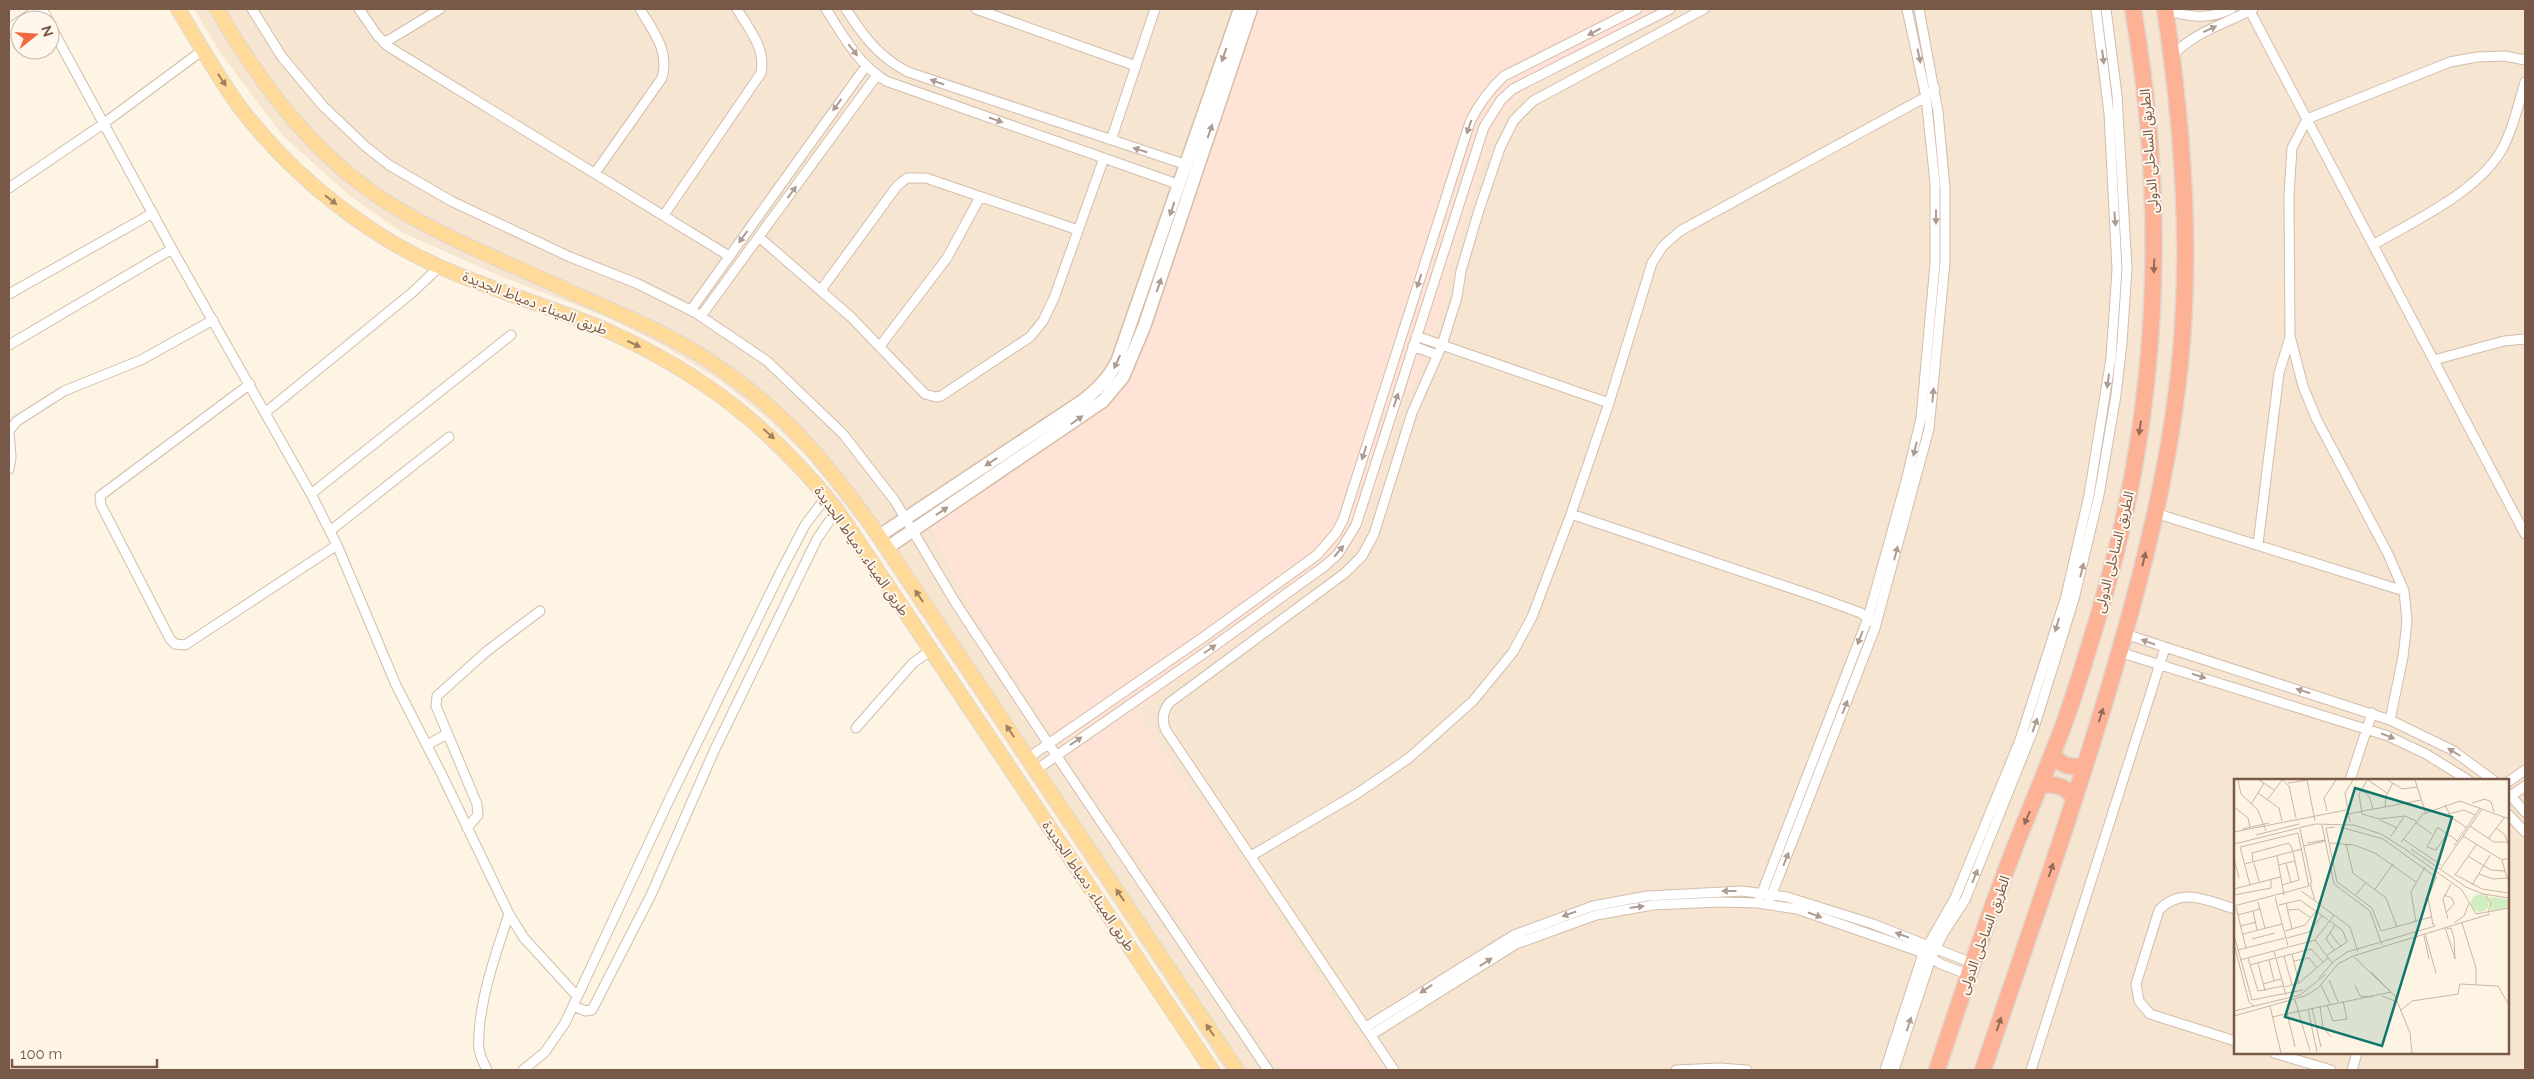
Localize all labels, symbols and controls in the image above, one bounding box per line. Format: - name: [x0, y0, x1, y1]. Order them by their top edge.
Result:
- north arrow: [10, 10, 60, 60]
- text: N: [38, 24, 57, 39]
- one-way arrow: [2203, 24, 2217, 32]
- one-way arrow: [1587, 28, 1601, 36]
- one-way arrow: [847, 43, 858, 56]
- one-way arrow: [1220, 48, 1228, 63]
- one-way arrow: [1915, 49, 1923, 64]
- one-way arrow: [2099, 49, 2107, 65]
- one-way arrow: [217, 74, 227, 87]
- one-way arrow: [929, 78, 944, 85]
- street label: الطريق الساحلى الدولى: [2137, 88, 2163, 214]
- one-way arrow: [833, 99, 843, 112]
- one-way arrow: [989, 116, 1004, 124]
- one-way arrow: [1465, 119, 1472, 134]
- one-way arrow: [1207, 123, 1215, 138]
- one-way arrow: [1133, 146, 1148, 153]
- one-way arrow: [787, 185, 797, 199]
- one-way arrow: [324, 195, 337, 206]
- one-way arrow: [1168, 202, 1176, 217]
- one-way arrow: [1932, 210, 1940, 226]
- one-way arrow: [2112, 211, 2120, 227]
- one-way arrow: [738, 231, 748, 244]
- one-way arrow: [2149, 258, 2157, 274]
- street label: طريق الميناء, دمياط الجديدة: [460, 268, 610, 340]
- one-way arrow: [1415, 274, 1423, 289]
- one-way arrow: [1155, 277, 1163, 292]
- one-way arrow: [627, 340, 641, 348]
- one-way arrow: [1113, 355, 1121, 369]
- one-way arrow: [2104, 373, 2112, 389]
- one-way arrow: [1929, 387, 1937, 403]
- one-way arrow: [1392, 392, 1400, 407]
- one-way arrow: [1070, 415, 1084, 425]
- one-way arrow: [2136, 420, 2144, 436]
- one-way arrow: [762, 428, 774, 440]
- one-way arrow: [1911, 441, 1919, 456]
- one-way arrow: [1360, 445, 1368, 460]
- one-way arrow: [985, 457, 998, 467]
- street label: طريق الميناء, دمياط الجديدة: [810, 483, 913, 620]
- street label: الطريق الساحلى الدولى: [2091, 489, 2139, 615]
- one-way arrow: [935, 506, 949, 516]
- one-way arrow: [1333, 545, 1344, 558]
- one-way arrow: [1892, 546, 1900, 561]
- one-way arrow: [2140, 551, 2148, 566]
- one-way arrow: [2078, 562, 2086, 577]
- one-way arrow: [914, 589, 924, 602]
- one-way arrow: [2053, 618, 2061, 633]
- one-way arrow: [1856, 631, 1864, 646]
- one-way arrow: [2141, 638, 2156, 646]
- one-way arrow: [1203, 644, 1217, 654]
- one-way arrow: [2192, 673, 2207, 680]
- one-way arrow: [2296, 687, 2311, 695]
- one-way arrow: [1842, 700, 1849, 715]
- one-way arrow: [2097, 708, 2105, 723]
- one-way arrow: [2032, 718, 2039, 733]
- one-way arrow: [1005, 724, 1015, 737]
- one-way arrow: [2380, 733, 2395, 740]
- one-way arrow: [1069, 736, 1082, 746]
- one-way arrow: [2447, 747, 2460, 757]
- inset map: [2234, 779, 2509, 1054]
- one-way arrow: [2023, 811, 2031, 825]
- street label: طريق الميناء, دمياط الجديدة: [1038, 818, 1139, 955]
- one-way arrow: [1782, 851, 1790, 866]
- one-way arrow: [2047, 862, 2055, 877]
- one-way arrow: [1971, 869, 1979, 883]
- street label: الطريق الساحلى الدولى: [1955, 874, 2015, 997]
- one-way arrow: [1721, 887, 1737, 895]
- one-way arrow: [1115, 888, 1125, 901]
- one-way arrow: [1630, 902, 1646, 910]
- one-way arrow: [1561, 910, 1576, 918]
- one-way arrow: [1808, 912, 1823, 920]
- one-way arrow: [1894, 931, 1909, 939]
- one-way arrow: [1479, 957, 1492, 966]
- one-way arrow: [1419, 984, 1432, 994]
- one-way arrow: [1906, 1016, 1914, 1031]
- one-way arrow: [1995, 1016, 2003, 1031]
- one-way arrow: [1205, 1023, 1215, 1036]
- scale bar: [12, 1036, 158, 1068]
- text: 100 m: [20, 1045, 62, 1063]

